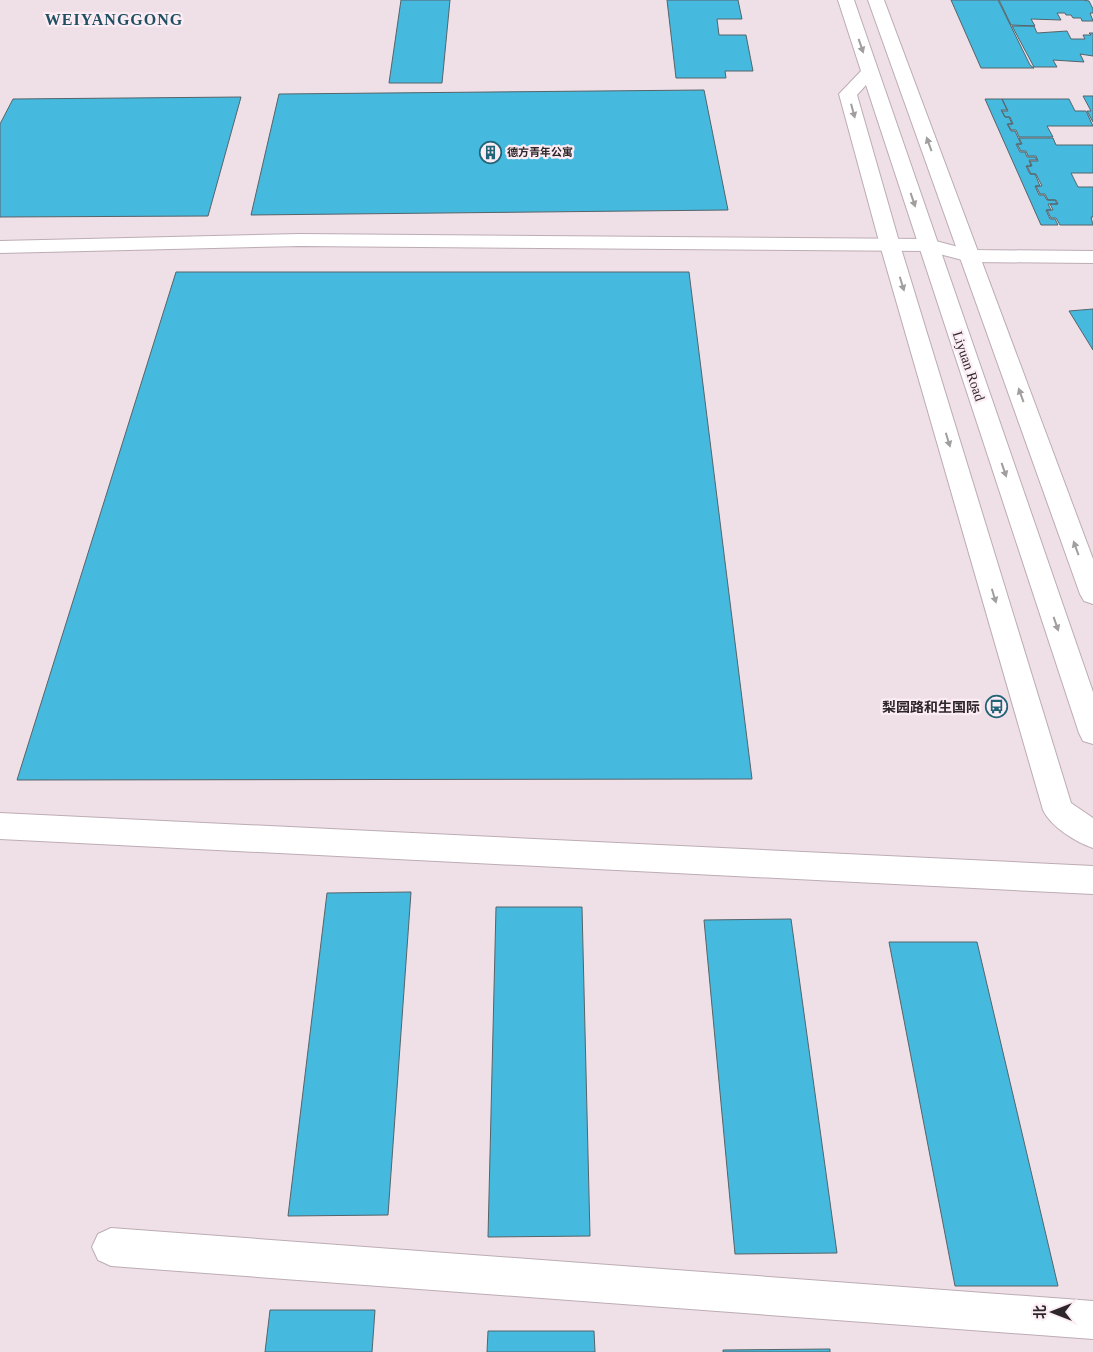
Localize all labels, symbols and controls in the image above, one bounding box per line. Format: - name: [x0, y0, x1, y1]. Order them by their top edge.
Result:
- district label: WEIYANGGONG: [45, 11, 183, 28]
- one-way arrow: [858, 39, 866, 54]
- one-way arrow: [849, 103, 857, 119]
- one-way arrow: [925, 136, 933, 151]
- building icon: 德方青年公寓: [479, 140, 503, 164]
- place label: 德方青年公寓: [507, 146, 573, 158]
- one-way arrow: [909, 193, 917, 208]
- one-way arrow: [898, 277, 906, 292]
- street label: Liyuan Road: [950, 329, 987, 403]
- one-way arrow: [1017, 387, 1025, 402]
- one-way arrow: [945, 433, 953, 448]
- one-way arrow: [1001, 463, 1009, 478]
- one-way arrow: [1072, 540, 1080, 555]
- one-way arrow: [991, 588, 999, 603]
- one-way arrow: [1053, 617, 1061, 632]
- bus stop icon: 梨园路和生国际: [984, 695, 1008, 719]
- place label: 梨园路和生国际: [882, 700, 980, 715]
- north arrow: [1028, 1287, 1078, 1337]
- text: 北: [1033, 1305, 1048, 1319]

